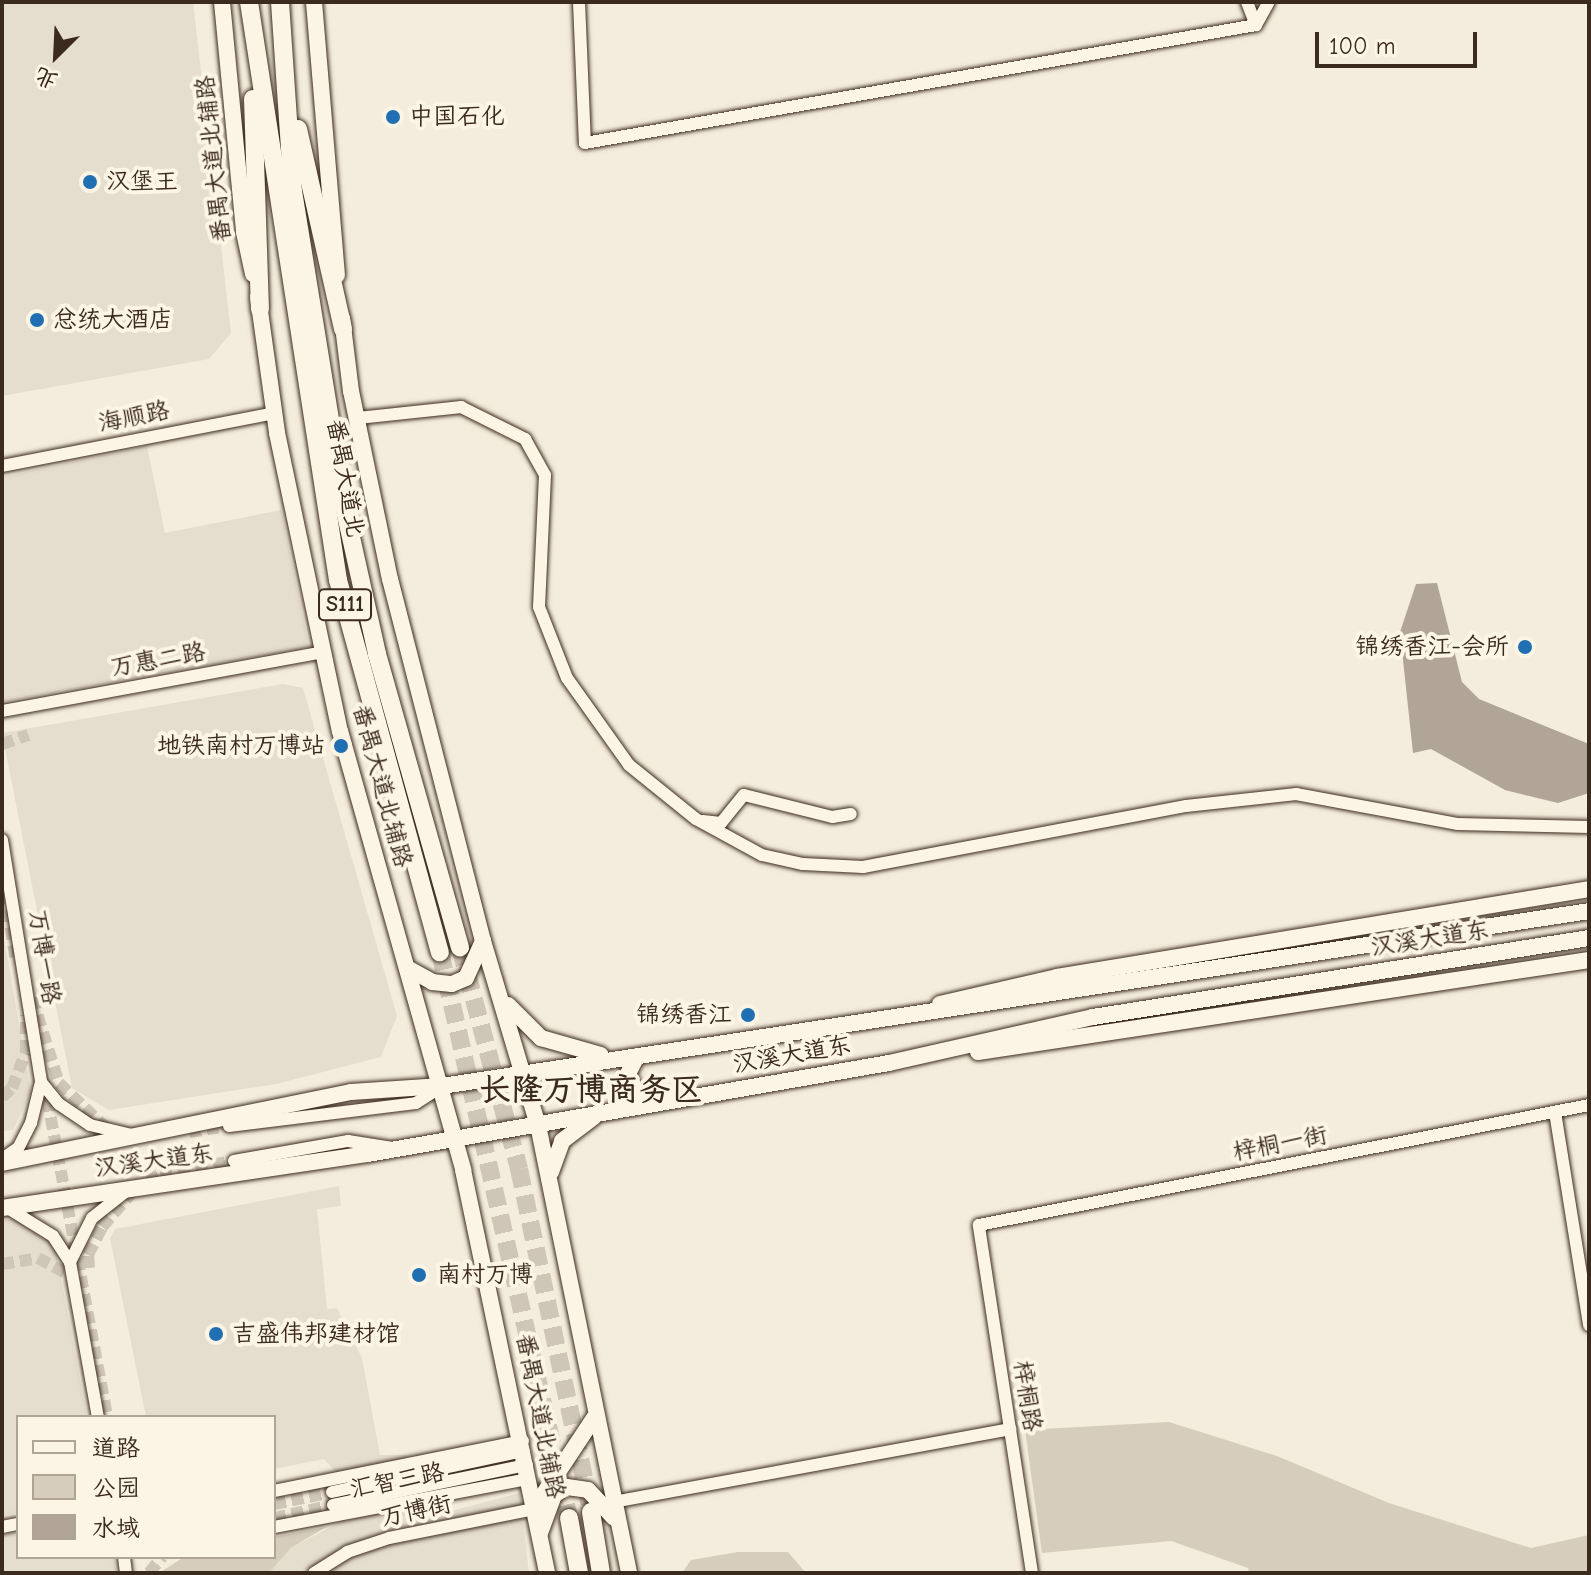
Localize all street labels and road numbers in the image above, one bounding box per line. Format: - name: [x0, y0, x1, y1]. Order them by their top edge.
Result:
- street label: 番禺大道北辅路: [191, 74, 237, 244]
- street label: 海顺路: [96, 396, 172, 438]
- street label: 番禺大道北: [320, 416, 370, 540]
- road number: S111: [317, 587, 373, 623]
- street label: 万惠二路: [108, 637, 208, 683]
- street label: 番禺大道北辅路: [346, 701, 418, 871]
- street label: 万博一路: [22, 907, 66, 1007]
- street label: 汉溪大道东: [1368, 915, 1492, 963]
- street label: 汉溪大道东: [730, 1030, 854, 1080]
- street label: 梓桐一街: [1230, 1121, 1330, 1167]
- street label: 汉溪大道东: [93, 1138, 215, 1184]
- street label: 番禺大道北辅路: [510, 1331, 570, 1501]
- street label: 梓桐路: [1007, 1358, 1047, 1434]
- street label: 汇智三路: [347, 1458, 447, 1504]
- street label: 万博街: [378, 1489, 454, 1533]

